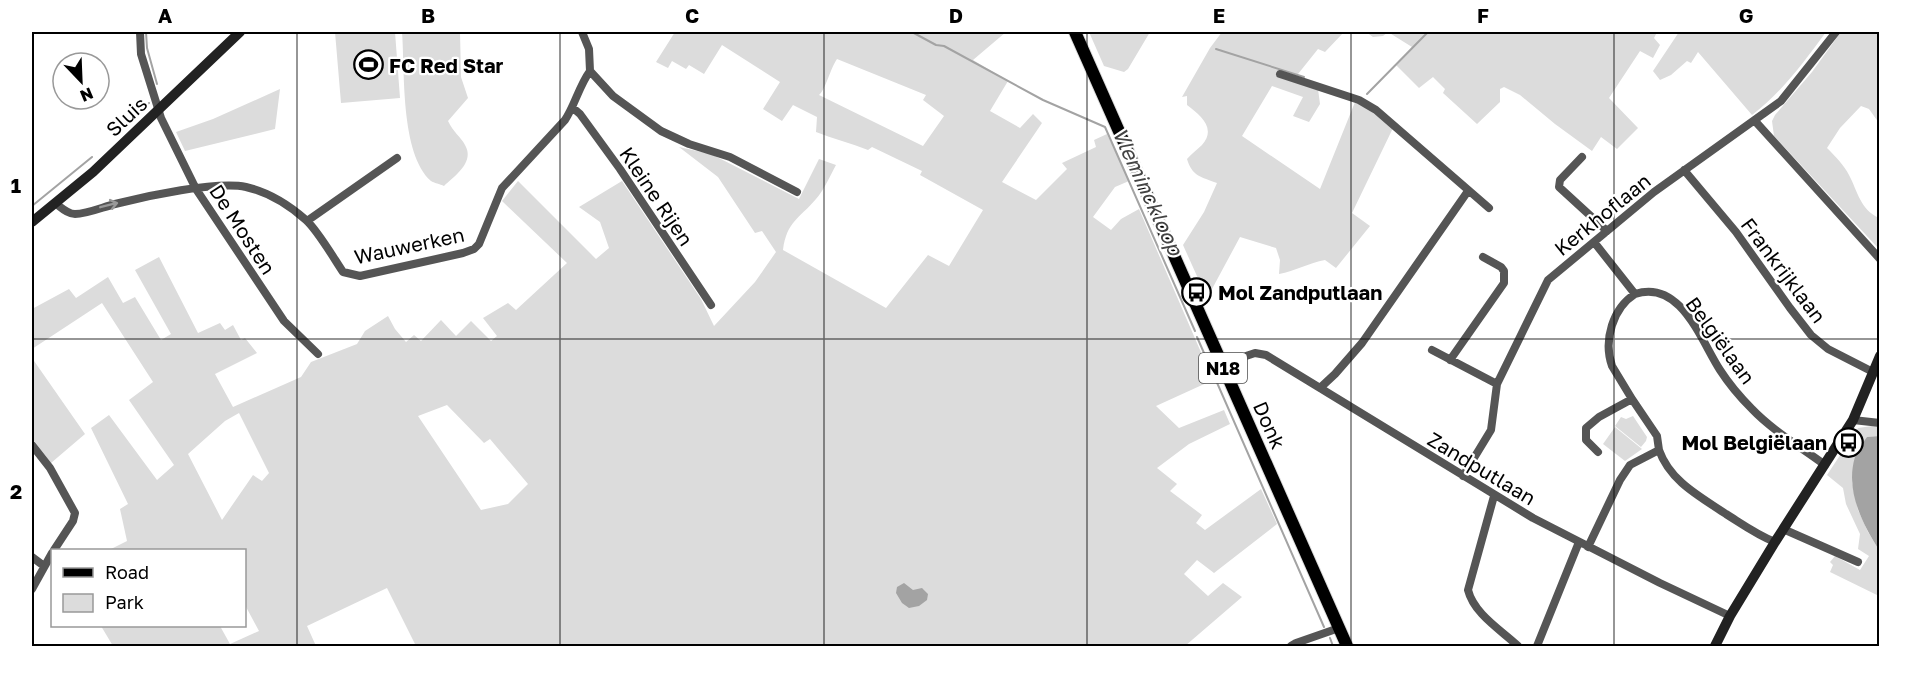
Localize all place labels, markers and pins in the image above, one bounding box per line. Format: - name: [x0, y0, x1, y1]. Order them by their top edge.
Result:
- sports icon: FC Red Star: [352, 49, 384, 81]
- place label: FC Red Star: [389, 53, 504, 77]
- bus stop icon: Mol Zandputlaan: [1181, 276, 1213, 308]
- place label: Mol Zandputlaan: [1218, 280, 1382, 304]
- bus stop icon: Mol Belgiëlaan: [1832, 426, 1864, 458]
- place label: Mol Belgiëlaan: [1681, 430, 1827, 454]

